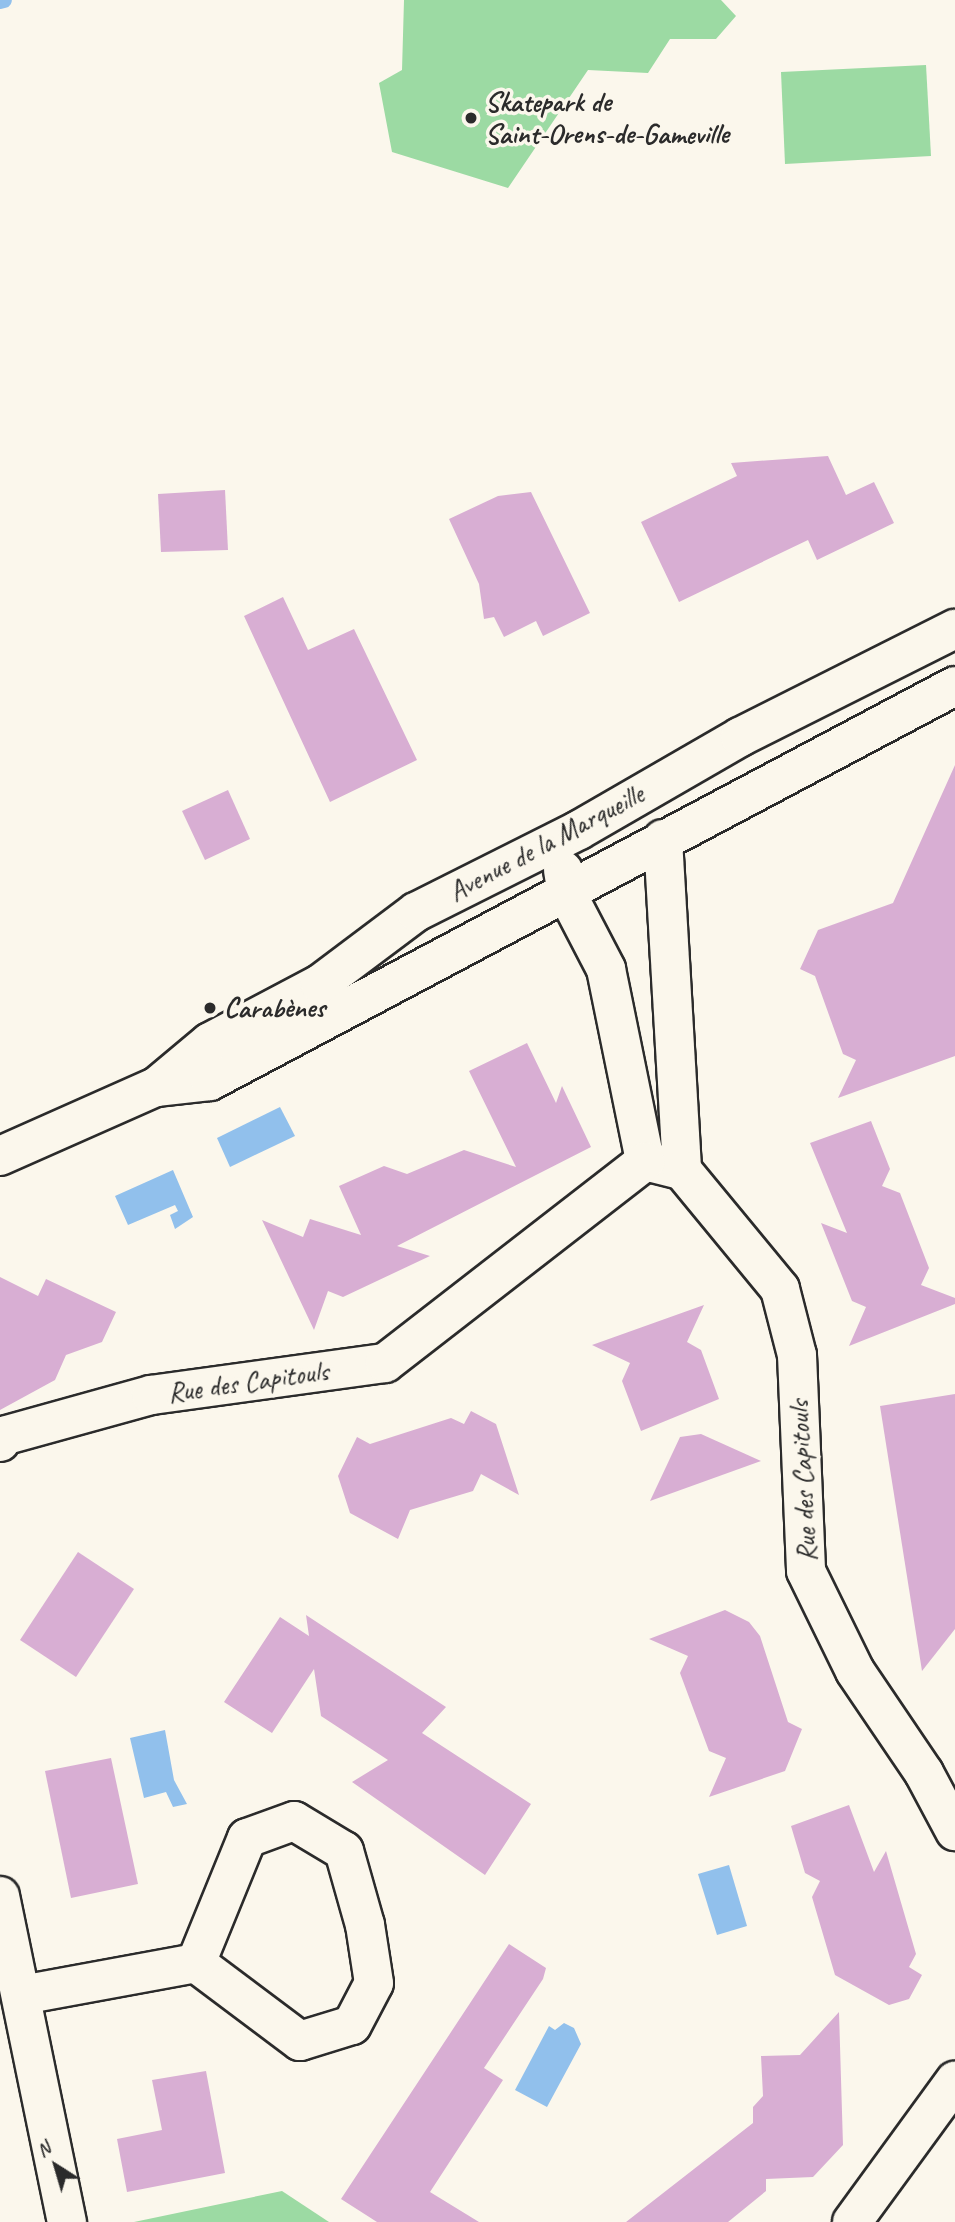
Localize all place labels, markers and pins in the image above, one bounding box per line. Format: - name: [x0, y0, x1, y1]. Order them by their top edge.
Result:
- place label: Skatepark de Saint-Orens-de-Gameville: [485, 85, 729, 151]
- marker: Skatepark de Saint-Orens-de-Gameville: [463, 110, 479, 126]
- place label: Carabènes: [224, 991, 325, 1025]
- marker: Carabènes: [202, 1000, 218, 1016]

